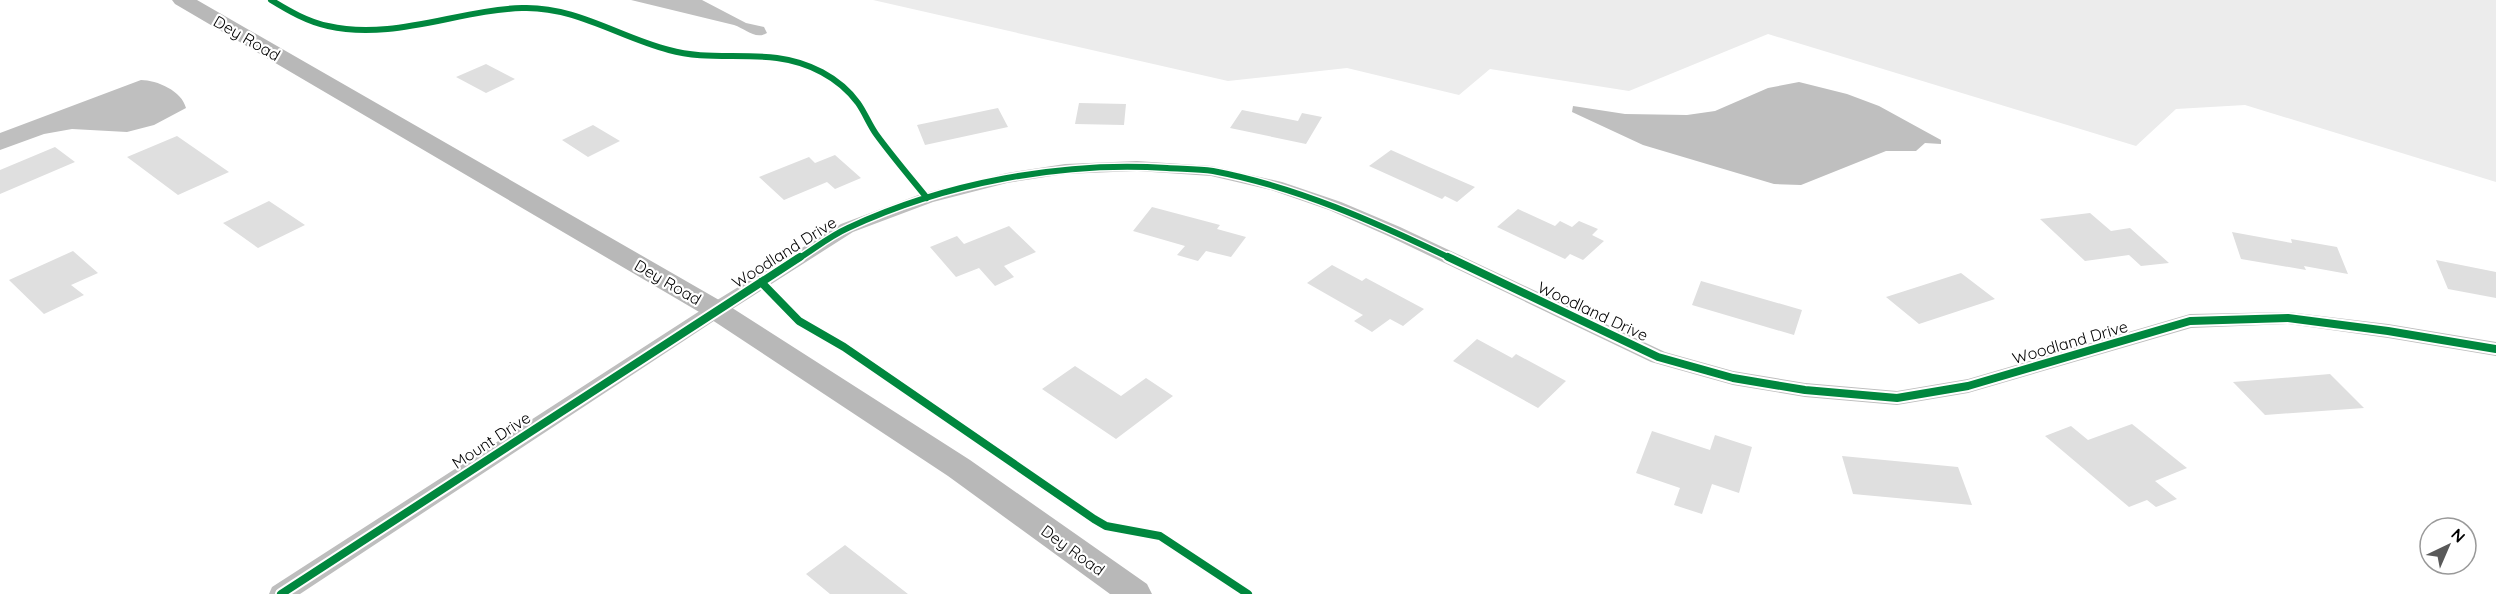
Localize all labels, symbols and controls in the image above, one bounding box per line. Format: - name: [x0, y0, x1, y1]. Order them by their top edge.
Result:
- street label: Dey Road: [210, 11, 284, 65]
- street label: Woodland Drive: [728, 212, 840, 292]
- street label: Dey Road: [631, 255, 705, 309]
- street label: Woodland Drive: [1535, 277, 1651, 345]
- street label: Woodland Drive: [2010, 316, 2130, 368]
- street label: Mount Drive: [448, 407, 534, 473]
- north arrow: [2418, 516, 2478, 576]
- street label: Dey Road: [1037, 520, 1109, 580]
- text: N: [2447, 524, 2470, 546]

